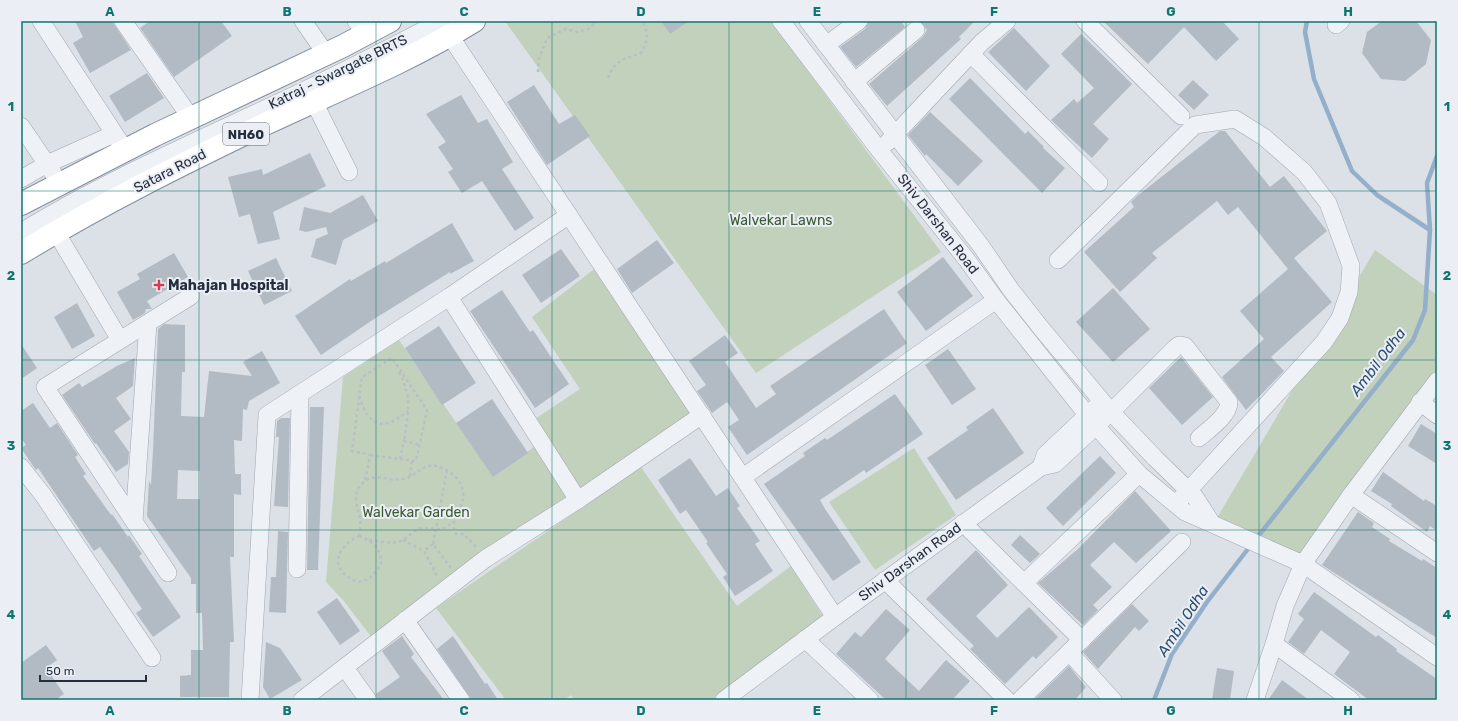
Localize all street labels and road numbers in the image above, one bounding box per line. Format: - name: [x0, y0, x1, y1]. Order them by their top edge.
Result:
- street label: Katraj - Swargate BRTS: [266, 31, 410, 113]
- road number: NH60: [223, 123, 269, 145]
- street label: Satara Road: [131, 145, 209, 197]
- street label: Shiv Darshan Road: [894, 170, 982, 278]
- street label: Shiv Darshan Road: [855, 519, 965, 605]

